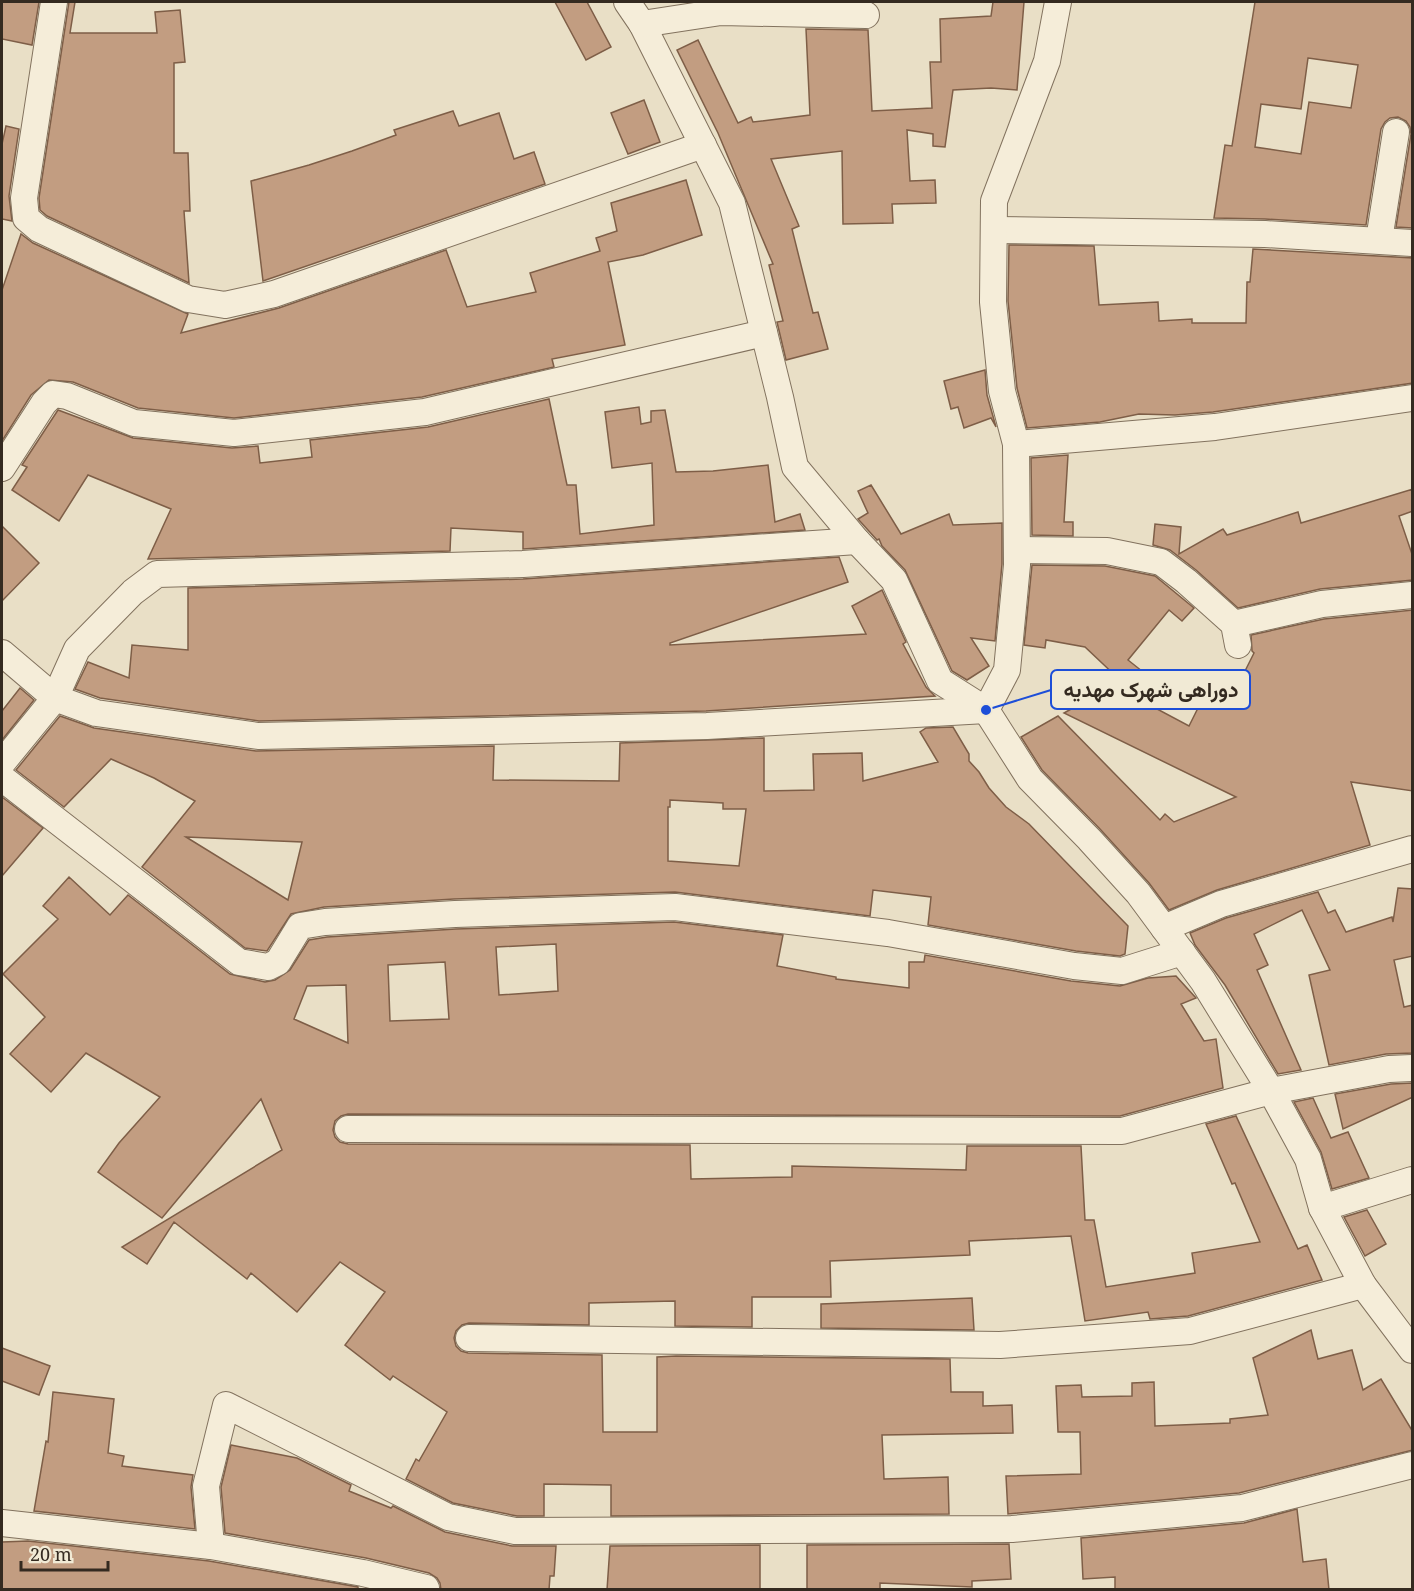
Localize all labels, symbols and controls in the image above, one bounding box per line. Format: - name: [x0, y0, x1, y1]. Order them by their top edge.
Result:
- callout: دوراهی شهرک مهدیه: [1051, 670, 1250, 709]
- text: دوراهی شهرک مهدیه: [1064, 675, 1238, 703]
- scale bar: [21, 1534, 108, 1572]
- text: 20 m: [30, 1542, 72, 1566]

